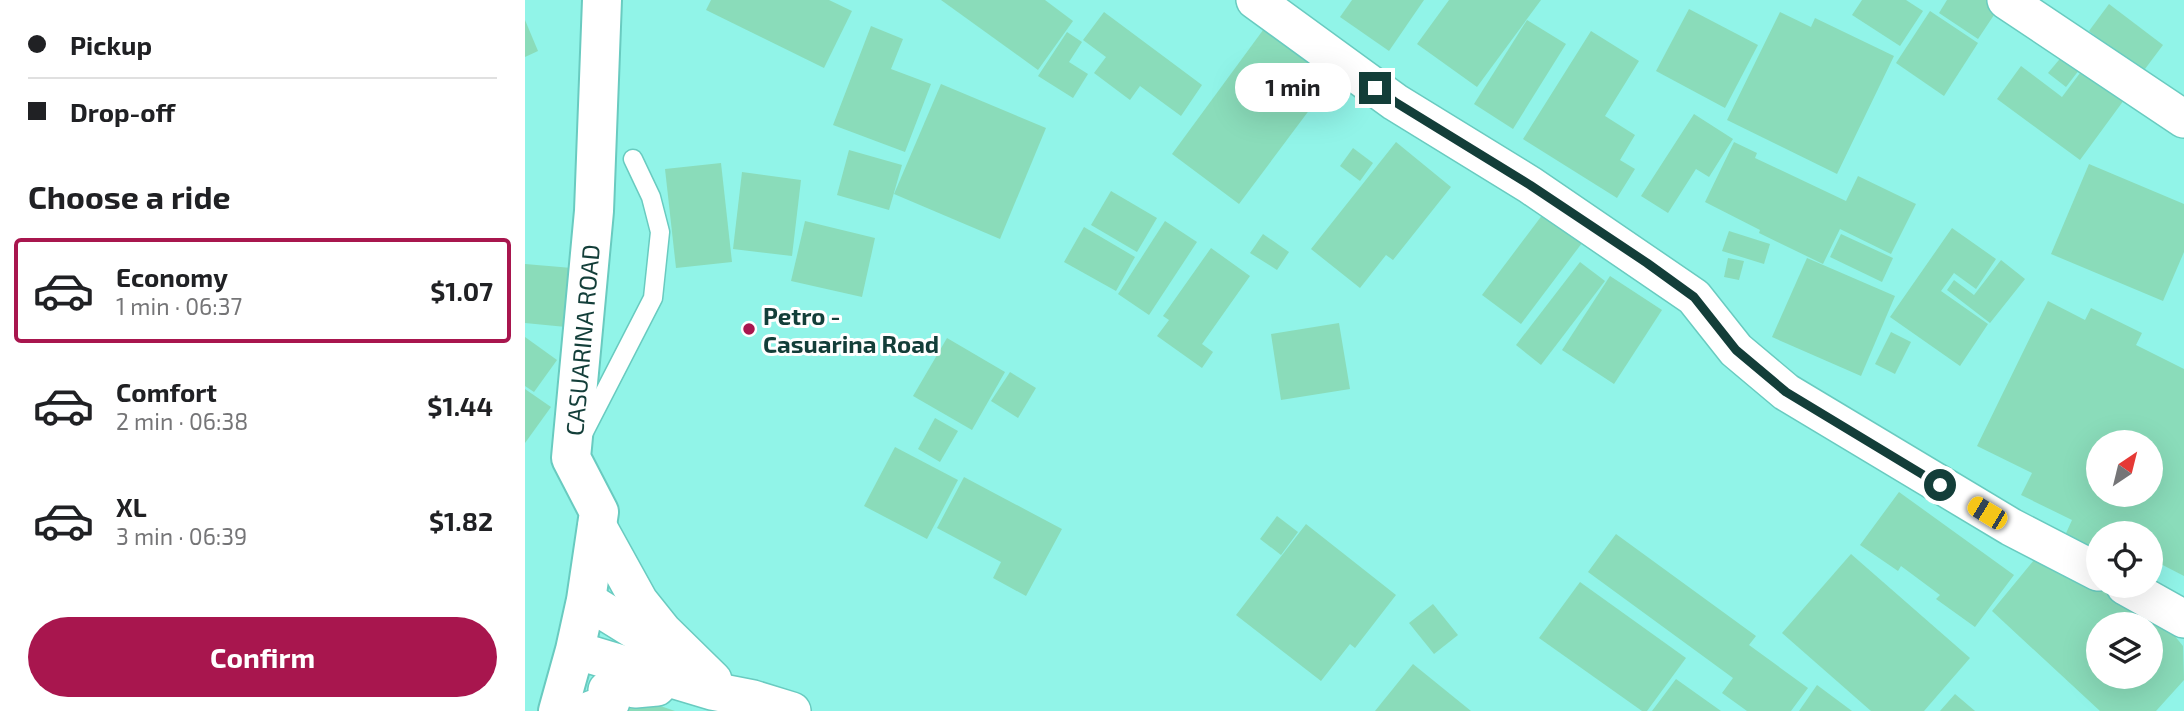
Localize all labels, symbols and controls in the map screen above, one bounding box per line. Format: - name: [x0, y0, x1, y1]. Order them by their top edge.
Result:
- text: Pickup: [70, 29, 152, 60]
- callout: 1 min: [1235, 64, 1351, 112]
- route end: [1359, 72, 1391, 104]
- text: 1 min: [1265, 73, 1321, 101]
- text: Drop-off: [70, 96, 175, 127]
- text: Choose a ride: [28, 177, 231, 215]
- street label: CASUARINA ROAD: [559, 243, 605, 437]
- icon: car: [32, 259, 95, 322]
- text: Economy: [116, 261, 228, 292]
- text: $1.07: [430, 275, 493, 306]
- text: 1 min · 06:37: [116, 292, 242, 320]
- place label: Petro - Casuarina Road: [763, 301, 939, 358]
- marker: Petro - Casuarina Road: [741, 321, 757, 337]
- icon: car: [32, 374, 95, 437]
- text: Comfort: [116, 376, 217, 407]
- text: $1.44: [427, 390, 493, 421]
- text: 2 min · 06:38: [116, 407, 248, 435]
- north arrow: [2086, 430, 2163, 508]
- map controls: [2086, 430, 2163, 689]
- route start: [1924, 469, 1956, 501]
- icon: car: [32, 489, 95, 552]
- text: XL: [116, 491, 147, 522]
- car: [1964, 493, 2011, 533]
- text: $1.82: [429, 505, 493, 536]
- button: locate: [2086, 521, 2163, 598]
- text: 3 min · 06:39: [116, 522, 247, 550]
- button: layers: [2086, 612, 2163, 689]
- button: Confirm: [28, 617, 497, 697]

